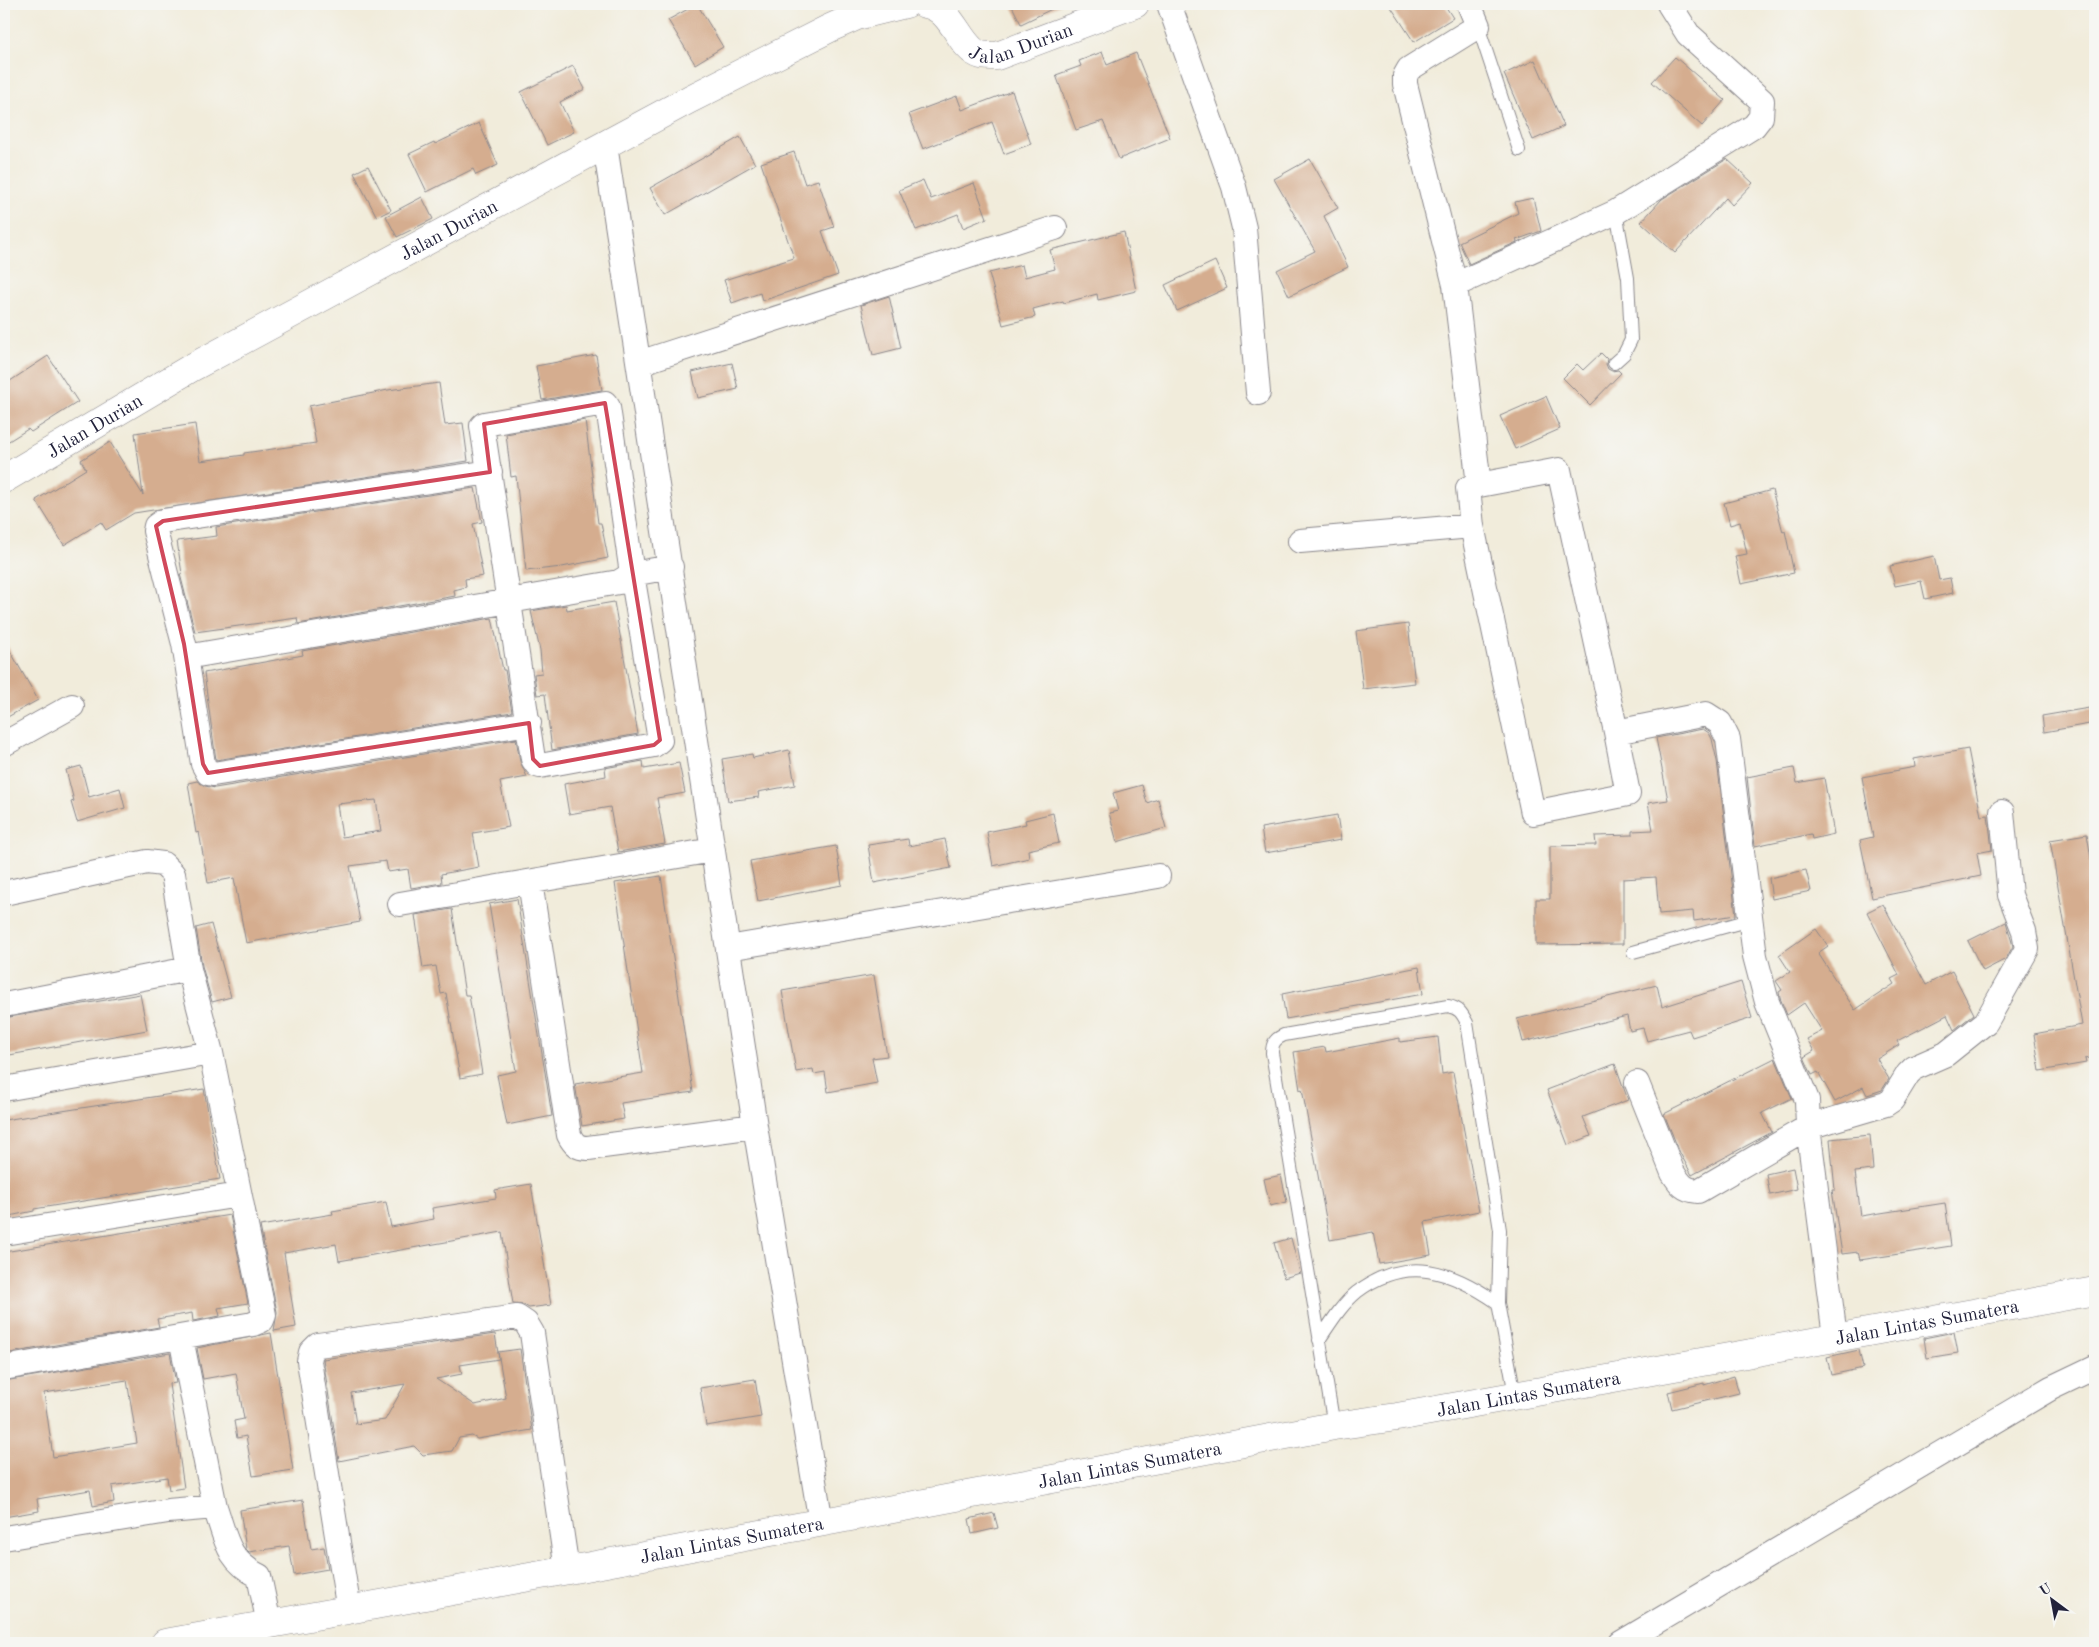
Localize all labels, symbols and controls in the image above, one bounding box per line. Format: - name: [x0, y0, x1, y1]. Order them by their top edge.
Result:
- street label: Jalan Durian: [964, 21, 1076, 68]
- street label: Jalan Durian: [398, 198, 501, 265]
- street label: Jalan Durian: [45, 392, 147, 463]
- street label: Jalan Lintas Sumatera: [1834, 1298, 2021, 1350]
- street label: Jalan Lintas Sumatera: [1435, 1370, 1623, 1422]
- street label: Jalan Lintas Sumatera: [1037, 1440, 1224, 1494]
- street label: Jalan Lintas Sumatera: [639, 1515, 826, 1568]
- north arrow: [2026, 1574, 2076, 1624]
- text: U: [2037, 1581, 2054, 1599]

